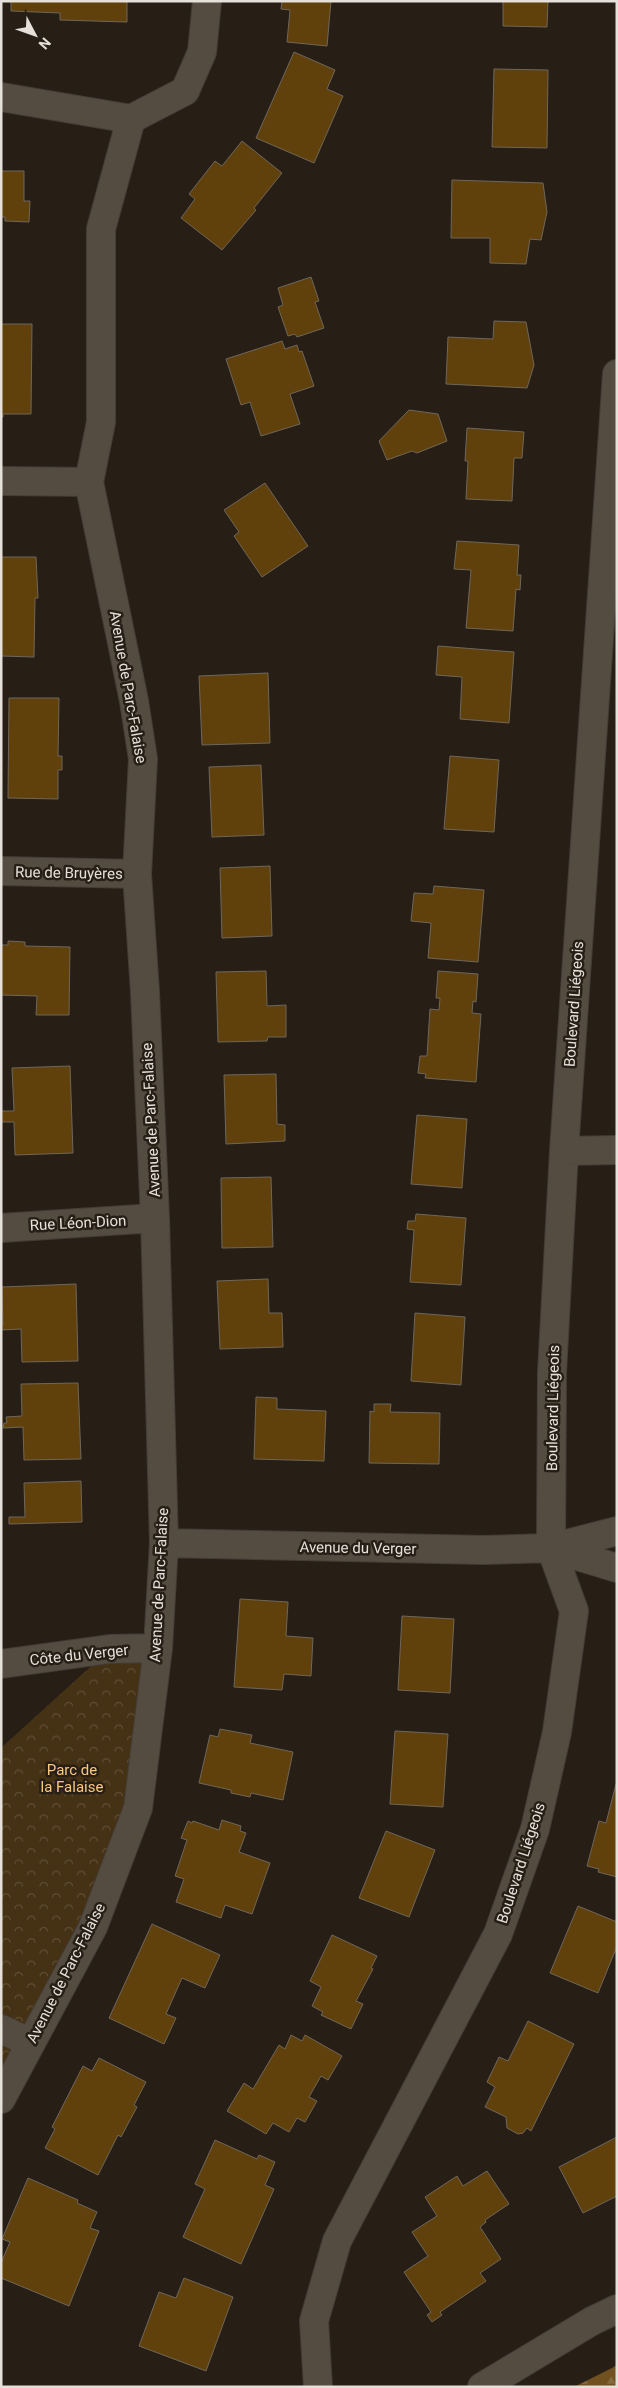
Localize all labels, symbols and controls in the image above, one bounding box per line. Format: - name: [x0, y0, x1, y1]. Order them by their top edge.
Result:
- north arrow: [10, 10, 60, 60]
- text: N: [36, 35, 54, 53]
- street label: Avenue de Parc-Falaise: [106, 609, 150, 765]
- street label: Rue de Bruyères: [15, 863, 123, 883]
- street label: Boulevard Liégeois: [561, 940, 587, 1068]
- street label: Avenue de Parc-Falaise: [138, 1042, 164, 1198]
- street label: Rue Léon-Dion: [29, 1211, 127, 1235]
- street label: Boulevard Liégeois: [543, 1345, 563, 1471]
- street label: Avenue de Parc-Falaise: [146, 1507, 172, 1663]
- street label: Avenue du Verger: [299, 1538, 417, 1558]
- street label: Côte du Verger: [29, 1641, 129, 1669]
- park label: Parc de la Falaise: [41, 1761, 103, 1796]
- street label: Boulevard Liégeois: [493, 1800, 549, 1926]
- street label: Avenue de Parc-Falaise: [23, 1900, 109, 2046]

